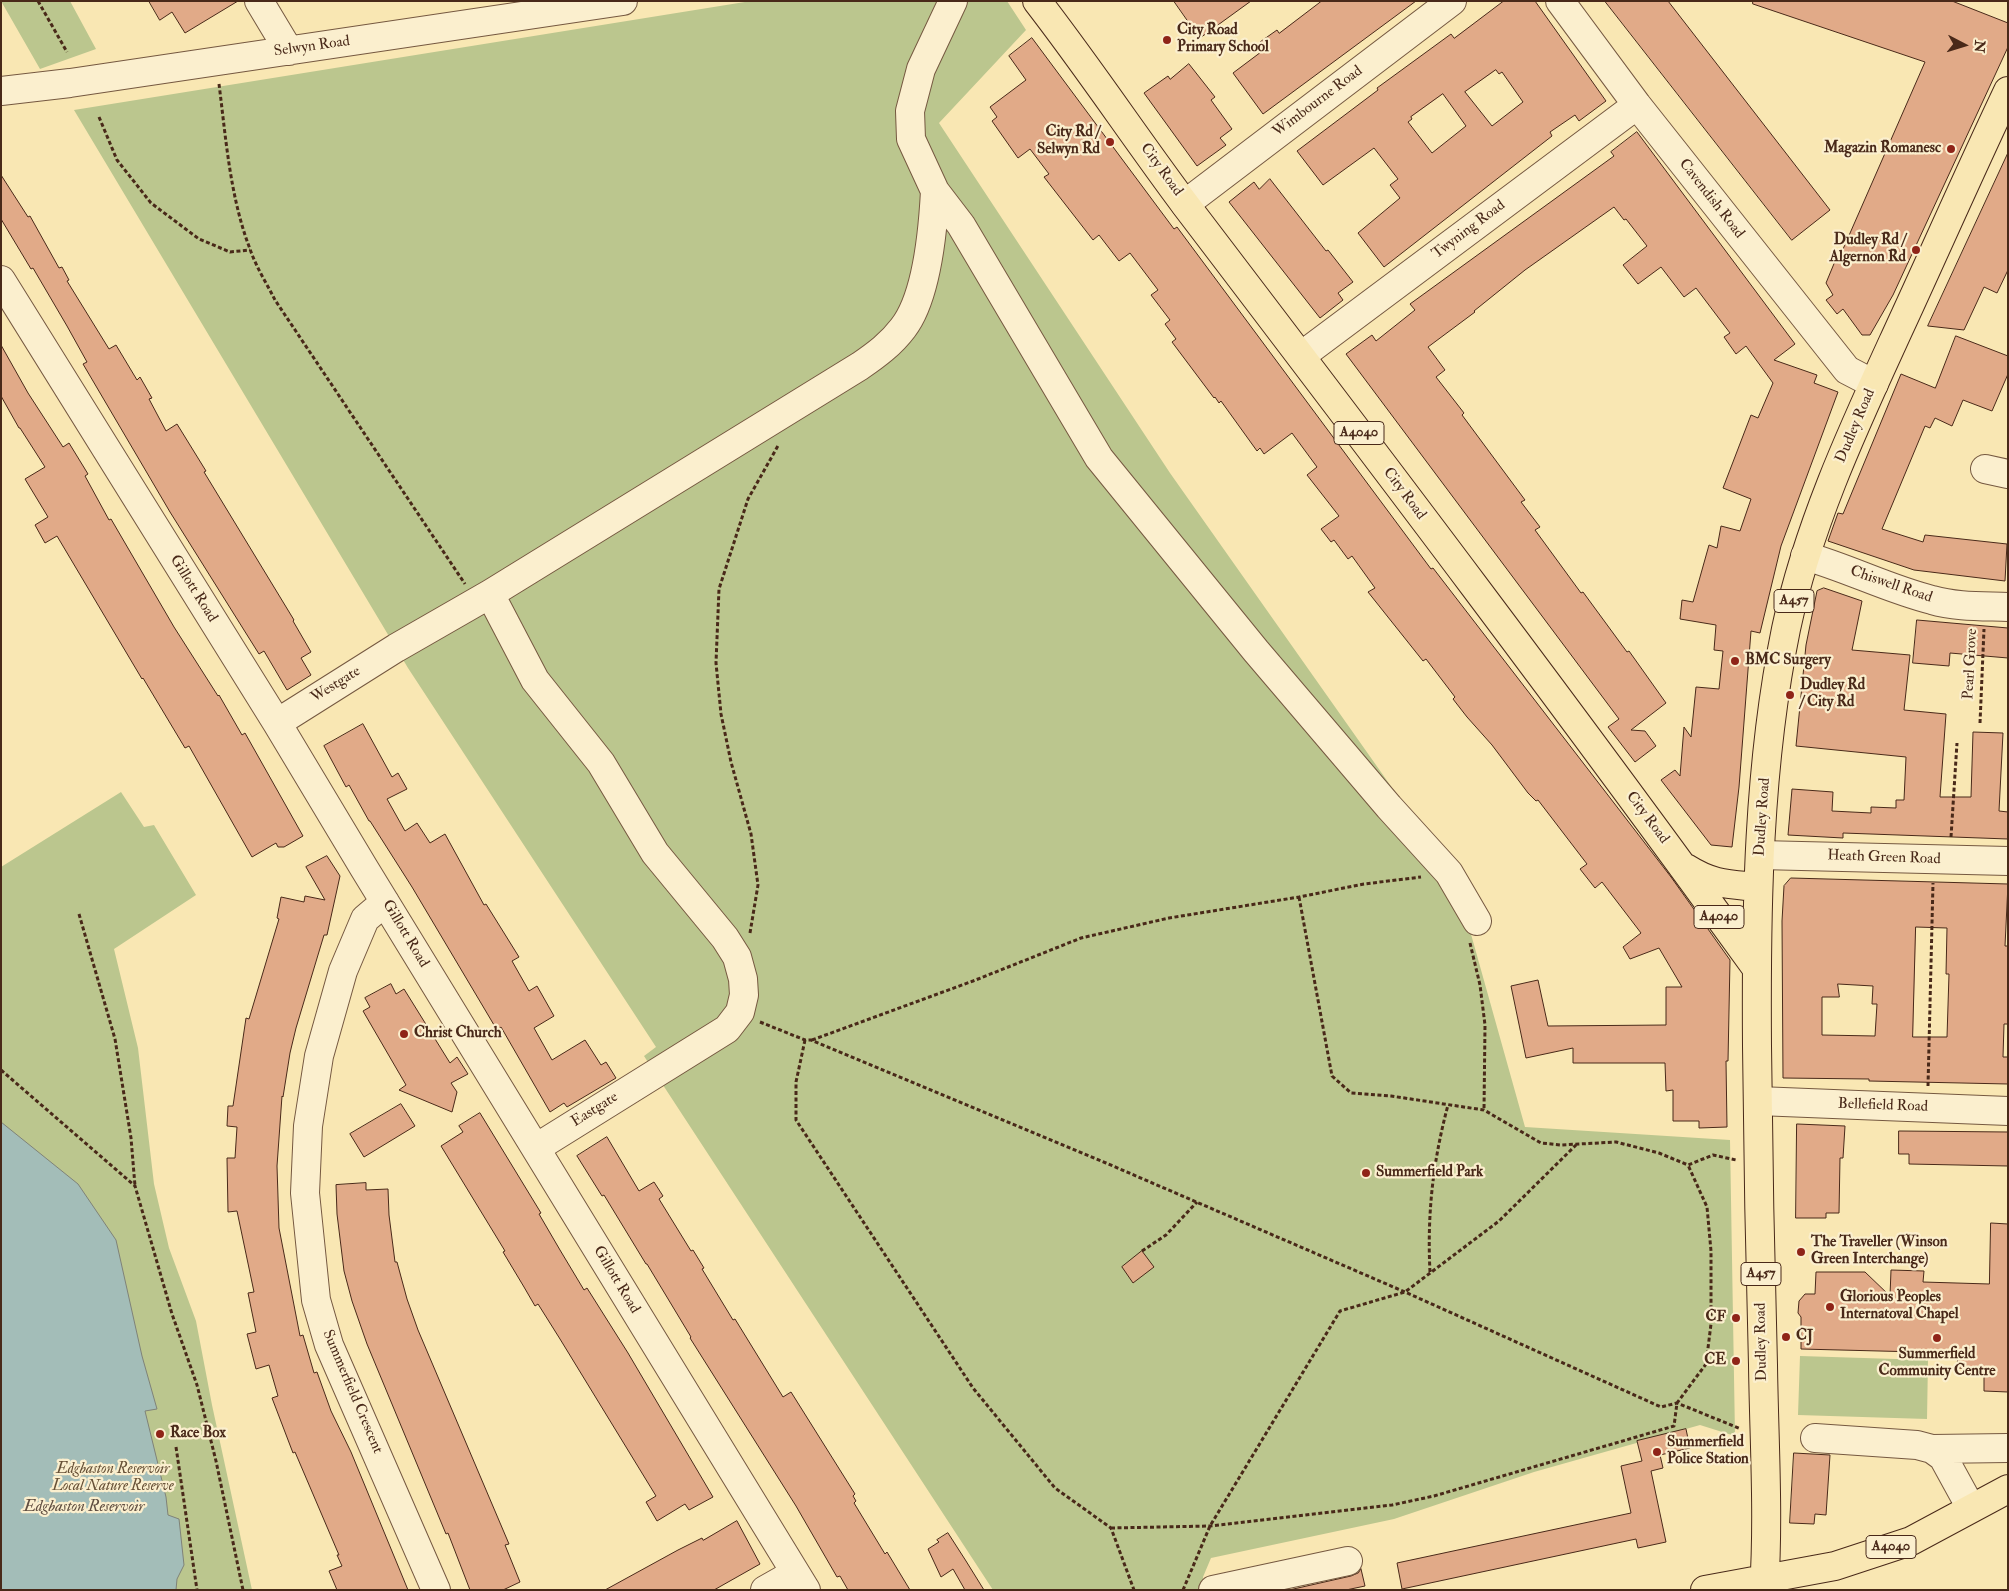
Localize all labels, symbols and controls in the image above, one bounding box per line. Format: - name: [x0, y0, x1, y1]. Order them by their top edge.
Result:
- north arrow: [1939, 20, 1989, 70]
- place label: City Road Primary School: [1177, 22, 1269, 57]
- street label: Selwyn Road: [273, 33, 351, 61]
- marker: City Road Primary School: [1161, 34, 1173, 46]
- text: N: [1970, 39, 1988, 53]
- street label: Wimbourne Road: [1270, 63, 1366, 141]
- place label: City Rd / Selwyn Rd: [1037, 124, 1100, 159]
- marker: City Rd / Selwyn Rd: [1104, 136, 1116, 148]
- street label: City Road: [1136, 140, 1186, 200]
- place label: Magazin Romanesc: [1824, 140, 1941, 158]
- marker: Magazin Romanesc: [1945, 143, 1957, 155]
- street label: Cavendish Road: [1674, 156, 1748, 242]
- street label: Twyning Road: [1429, 197, 1509, 263]
- place label: Dudley Rd / Algernon Rd: [1830, 232, 1906, 267]
- marker: Dudley Rd / Algernon Rd: [1910, 244, 1922, 256]
- street label: Dudley Road: [1832, 386, 1880, 466]
- road number: A4040: [1334, 422, 1384, 444]
- street label: City Road: [1379, 464, 1429, 524]
- street label: Gillott Road: [165, 552, 221, 626]
- street label: Chiswell Road: [1848, 563, 1934, 607]
- road number: A457: [1774, 590, 1814, 612]
- street label: Pearl Grove: [1960, 628, 1982, 700]
- place label: BMC Surgery: [1745, 652, 1831, 670]
- marker: BMC Surgery: [1729, 655, 1741, 667]
- street label: Westgate: [308, 663, 364, 707]
- place label: Dudley Rd / City Rd: [1800, 677, 1865, 712]
- marker: Dudley Rd / City Rd: [1784, 689, 1796, 701]
- street label: Dudley Road: [1751, 777, 1775, 857]
- street label: City Road: [1622, 788, 1672, 848]
- street label: Heath Green Road: [1827, 847, 1941, 869]
- street label: Gillott Road: [378, 897, 432, 971]
- road number: A4040: [1694, 906, 1744, 929]
- place label: Christ Church: [414, 1025, 502, 1043]
- marker: Christ Church: [398, 1028, 410, 1040]
- street label: Eastgate: [568, 1089, 622, 1131]
- street label: Bellefield Road: [1838, 1095, 1928, 1117]
- place label: Summerfield Park: [1376, 1164, 1483, 1182]
- marker: Summerfield Park: [1360, 1167, 1372, 1179]
- place label: The Traveller (Winson Green Interchange): [1811, 1234, 1947, 1269]
- street label: Gillott Road: [589, 1243, 643, 1317]
- marker: The Traveller (Winson Green Interchange): [1795, 1246, 1807, 1258]
- road number: A457: [1741, 1262, 1781, 1286]
- place label: Glorious Peoples Internatoval Chapel: [1840, 1289, 1959, 1324]
- marker: Glorious Peoples Internatoval Chapel: [1824, 1301, 1836, 1313]
- street label: Dudley Road: [1752, 1303, 1772, 1381]
- place label: CF: [1706, 1309, 1726, 1327]
- marker: CF: [1730, 1312, 1742, 1324]
- street label: Summerfield Crescent: [318, 1327, 386, 1457]
- place label: CJ: [1796, 1328, 1813, 1346]
- marker: CJ: [1780, 1331, 1792, 1343]
- marker: Summerfield Community Centre: [1931, 1332, 1943, 1344]
- place label: Summerfield Community Centre: [1879, 1346, 1995, 1381]
- place label: CE: [1704, 1352, 1726, 1370]
- marker: CE: [1730, 1355, 1742, 1367]
- place label: Race Box: [170, 1425, 226, 1443]
- marker: Race Box: [154, 1428, 166, 1440]
- place label: Summerfield Police Station: [1667, 1434, 1749, 1469]
- marker: Summerfield Police Station: [1651, 1446, 1663, 1458]
- park label: Edgbaston Reservoir Local Nature Reserve: [52, 1461, 174, 1496]
- water label: Edgbaston Reservoir: [24, 1498, 144, 1518]
- road number: A4040: [1866, 1535, 1916, 1558]

